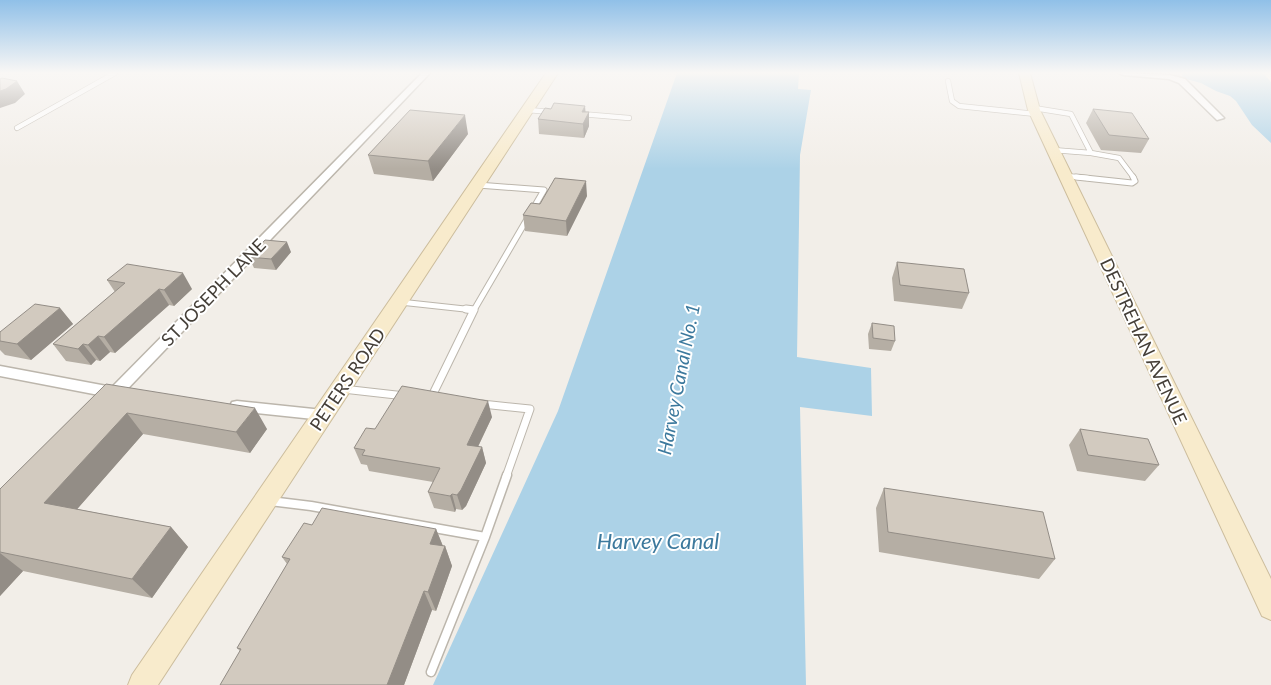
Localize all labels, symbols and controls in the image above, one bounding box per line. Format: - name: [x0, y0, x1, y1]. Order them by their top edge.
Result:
- street label: ST JOSEPH LANE: [156, 234, 270, 350]
- street label: DESTREHAN AVENUE: [1096, 254, 1192, 428]
- water label: Harvey Canal No. 1: [652, 302, 704, 456]
- street label: PETERS ROAD: [305, 324, 389, 434]
- water label: Harvey Canal: [597, 527, 719, 554]

